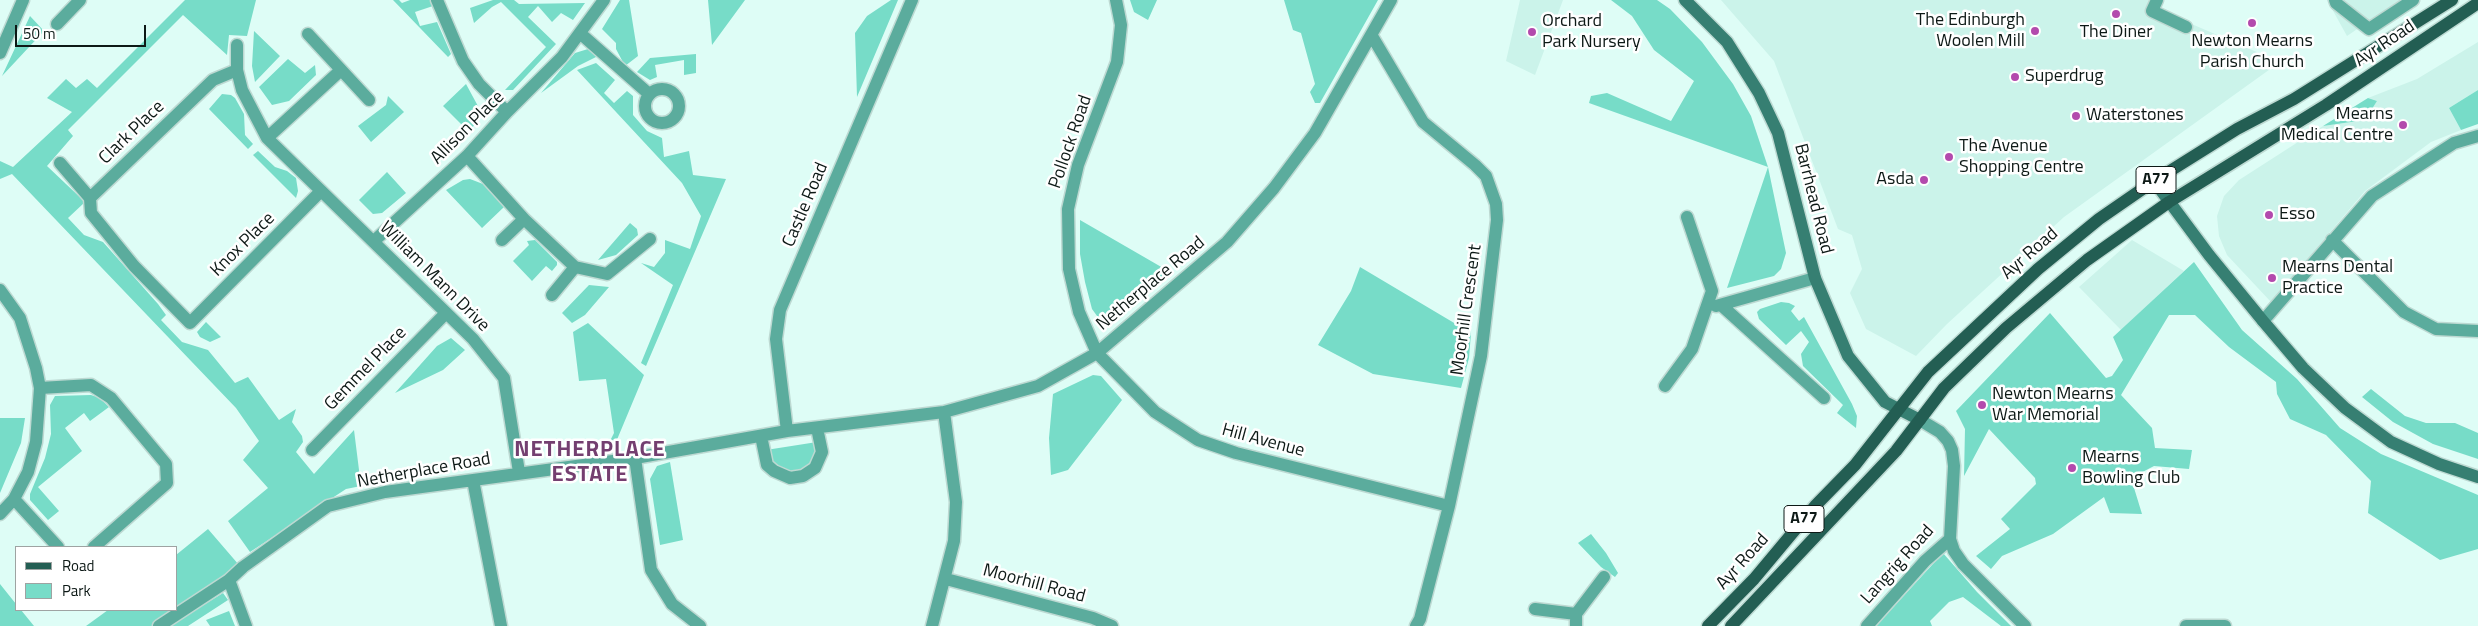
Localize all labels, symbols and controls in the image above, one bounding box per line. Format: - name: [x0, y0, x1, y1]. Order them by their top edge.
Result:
- marker: The Diner: [2110, 8, 2122, 20]
- place label: The Edinburgh Woolen Mill: [1916, 10, 2025, 52]
- place label: Orchard Park Nursery: [1542, 11, 1641, 54]
- scale bar: [18, 15, 149, 47]
- street label: Ayr Road: [2351, 16, 2419, 72]
- marker: Newton Mearns Parish Church: [2246, 17, 2258, 29]
- text: 50 m: [23, 22, 56, 45]
- place label: The Diner: [2080, 22, 2152, 44]
- marker: The Edinburgh Woolen Mill: [2029, 25, 2041, 37]
- marker: Orchard Park Nursery: [1526, 26, 1538, 38]
- place label: Newton Mearns Parish Church: [2191, 31, 2313, 74]
- place label: Superdrug: [2025, 66, 2103, 88]
- marker: Superdrug: [2009, 71, 2021, 83]
- street label: Allison Place: [427, 87, 509, 169]
- street label: Pollock Road: [1045, 92, 1097, 192]
- street label: Clark Place: [95, 97, 169, 169]
- place label: Mearns Medical Centre: [2281, 104, 2393, 146]
- place label: Waterstones: [2086, 105, 2184, 127]
- marker: Waterstones: [2070, 110, 2082, 122]
- marker: Mearns Medical Centre: [2397, 119, 2409, 131]
- place label: The Avenue Shopping Centre: [1959, 136, 2083, 178]
- street label: Barrhead Road: [1789, 142, 1837, 256]
- marker: The Avenue Shopping Centre: [1943, 151, 1955, 163]
- street label: Castle Road: [779, 160, 833, 250]
- road number: A77: [2136, 166, 2176, 194]
- place label: Asda: [1876, 169, 1914, 191]
- marker: Asda: [1918, 174, 1930, 186]
- place label: Esso: [2279, 204, 2315, 226]
- street label: Knox Place: [206, 208, 280, 282]
- marker: Esso: [2263, 209, 2275, 221]
- street label: William Mann Drive: [374, 217, 494, 337]
- street label: Ayr Road: [1997, 223, 2063, 285]
- street label: Netherplace Road: [1092, 232, 1210, 336]
- street label: Moorhill Crescent: [1447, 243, 1487, 377]
- place label: Mearns Dental Practice: [2282, 257, 2393, 300]
- marker: Mearns Dental Practice: [2266, 272, 2278, 284]
- street label: Gemmel Place: [321, 323, 411, 415]
- place label: Newton Mearns War Memorial: [1992, 384, 2114, 426]
- marker: Newton Mearns War Memorial: [1976, 399, 1988, 411]
- street label: Hill Avenue: [1219, 420, 1307, 462]
- district label: NETHERPLACE ESTATE: [513, 438, 667, 490]
- place label: Mearns Bowling Club: [2082, 447, 2180, 489]
- street label: Netherplace Road: [356, 449, 492, 493]
- marker: Mearns Bowling Club: [2066, 462, 2078, 474]
- road number: A77: [1784, 506, 1824, 532]
- street label: Langrig Road: [1857, 521, 1939, 609]
- street label: Ayr Road: [1712, 529, 1774, 595]
- legend: [15, 546, 178, 611]
- text: Road: [62, 554, 94, 577]
- street label: Moorhill Road: [980, 560, 1088, 608]
- text: Park: [62, 579, 91, 602]

